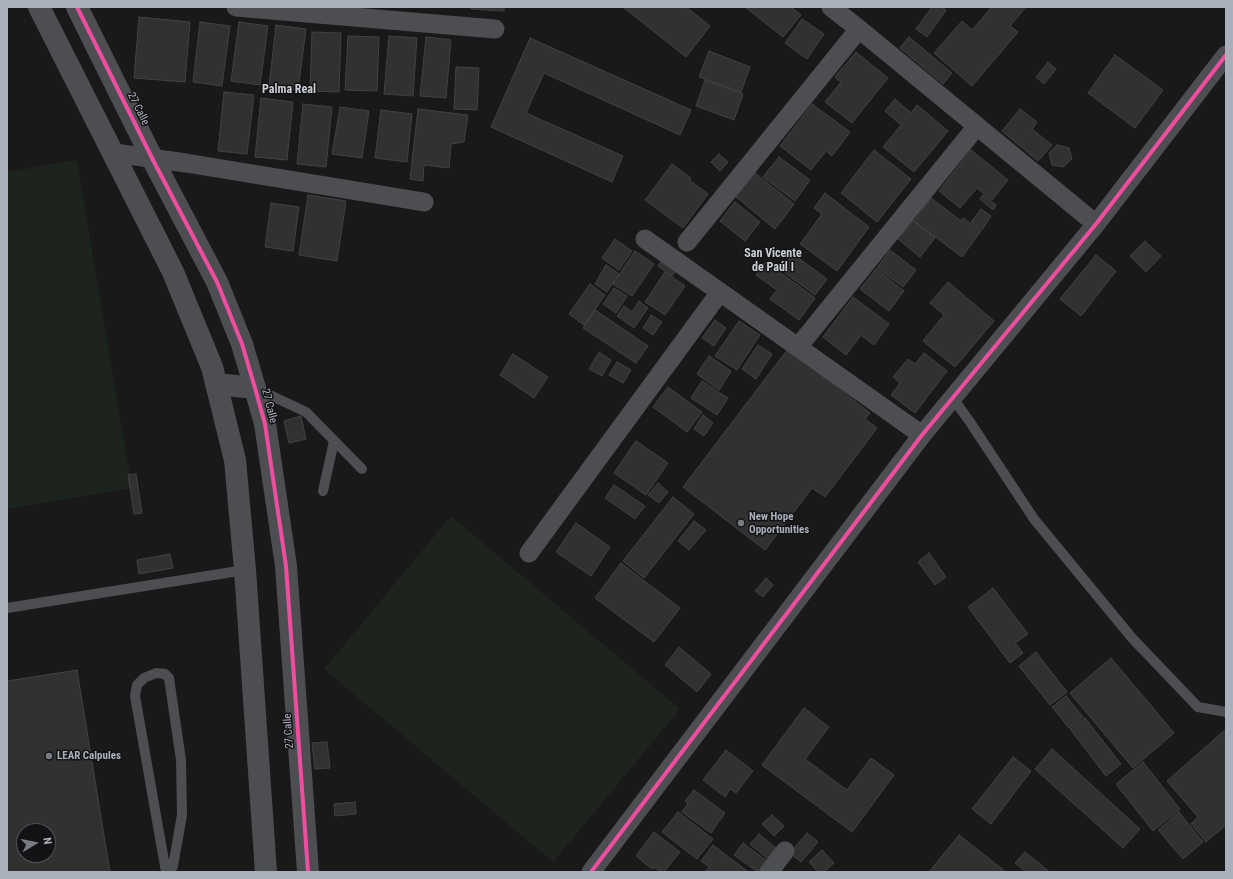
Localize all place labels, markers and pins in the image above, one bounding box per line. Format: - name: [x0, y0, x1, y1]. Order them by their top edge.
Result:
- place label: New Hope Opportunities: [749, 510, 809, 536]
- marker: New Hope Opportunities: [736, 518, 746, 528]
- place label: LEAR Calpules: [57, 749, 121, 763]
- marker: LEAR Calpules: [44, 751, 54, 761]

